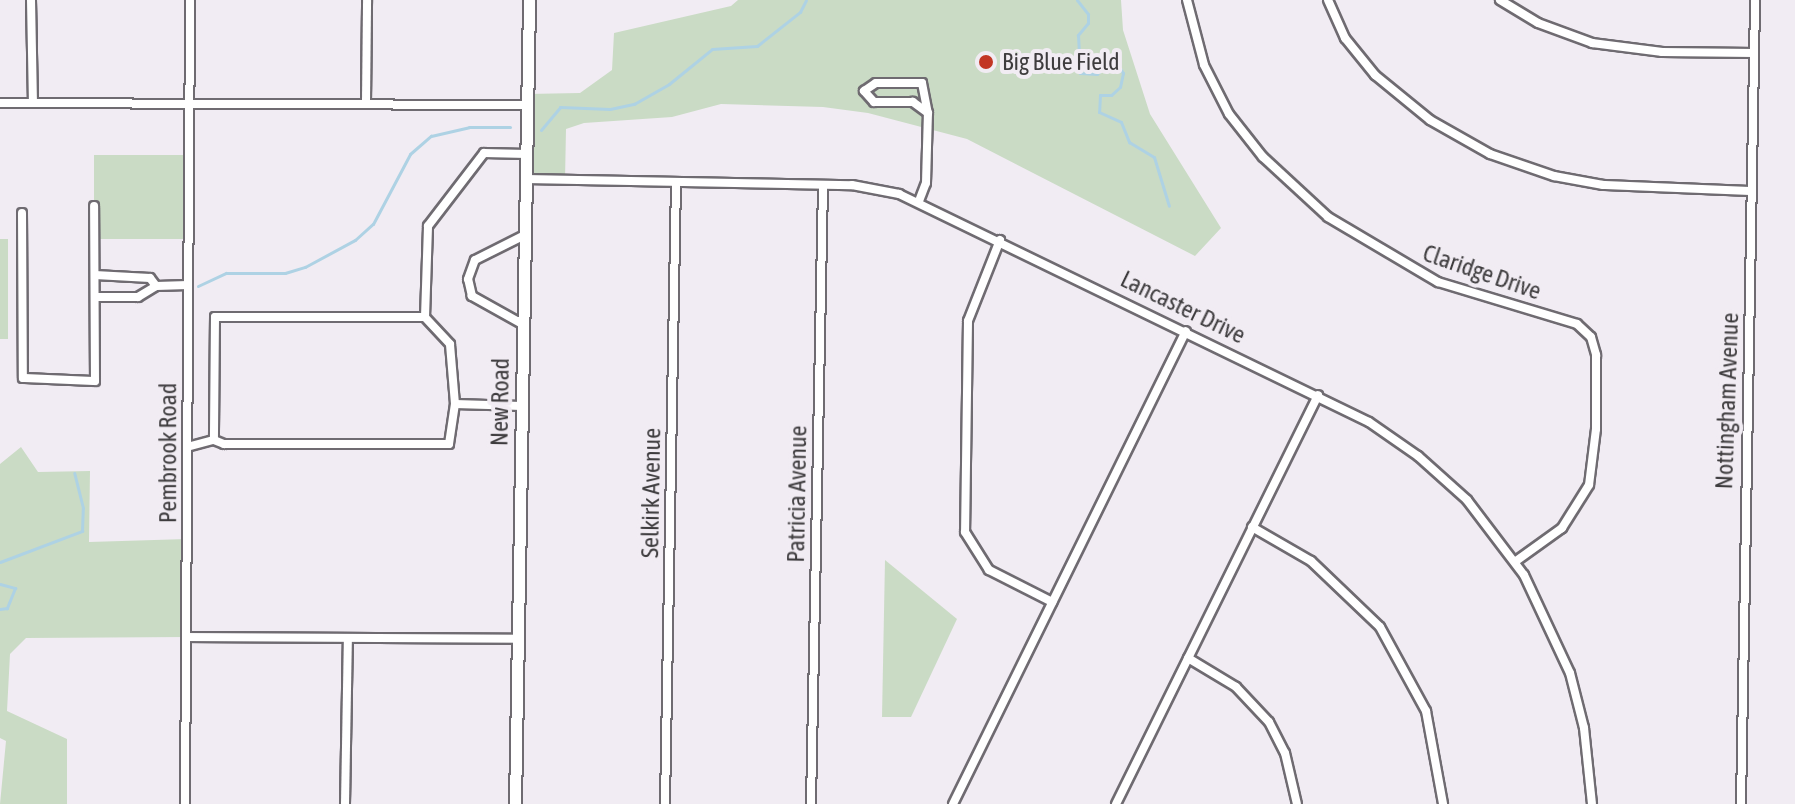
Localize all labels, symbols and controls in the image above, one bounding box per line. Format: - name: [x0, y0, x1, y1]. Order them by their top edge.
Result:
- place label: Big Blue Field: [1002, 48, 1120, 76]
- marker: Big Blue Field: [977, 53, 995, 71]
- street label: Claridge Drive: [1419, 238, 1545, 306]
- street label: Lancaster Drive: [1116, 264, 1250, 350]
- street label: Nottingham Avenue: [1710, 312, 1744, 490]
- street label: New Road: [485, 358, 515, 446]
- street label: Pembrook Road: [154, 383, 182, 523]
- street label: Patricia Avenue: [781, 425, 813, 563]
- street label: Selkirk Avenue: [635, 428, 667, 558]

